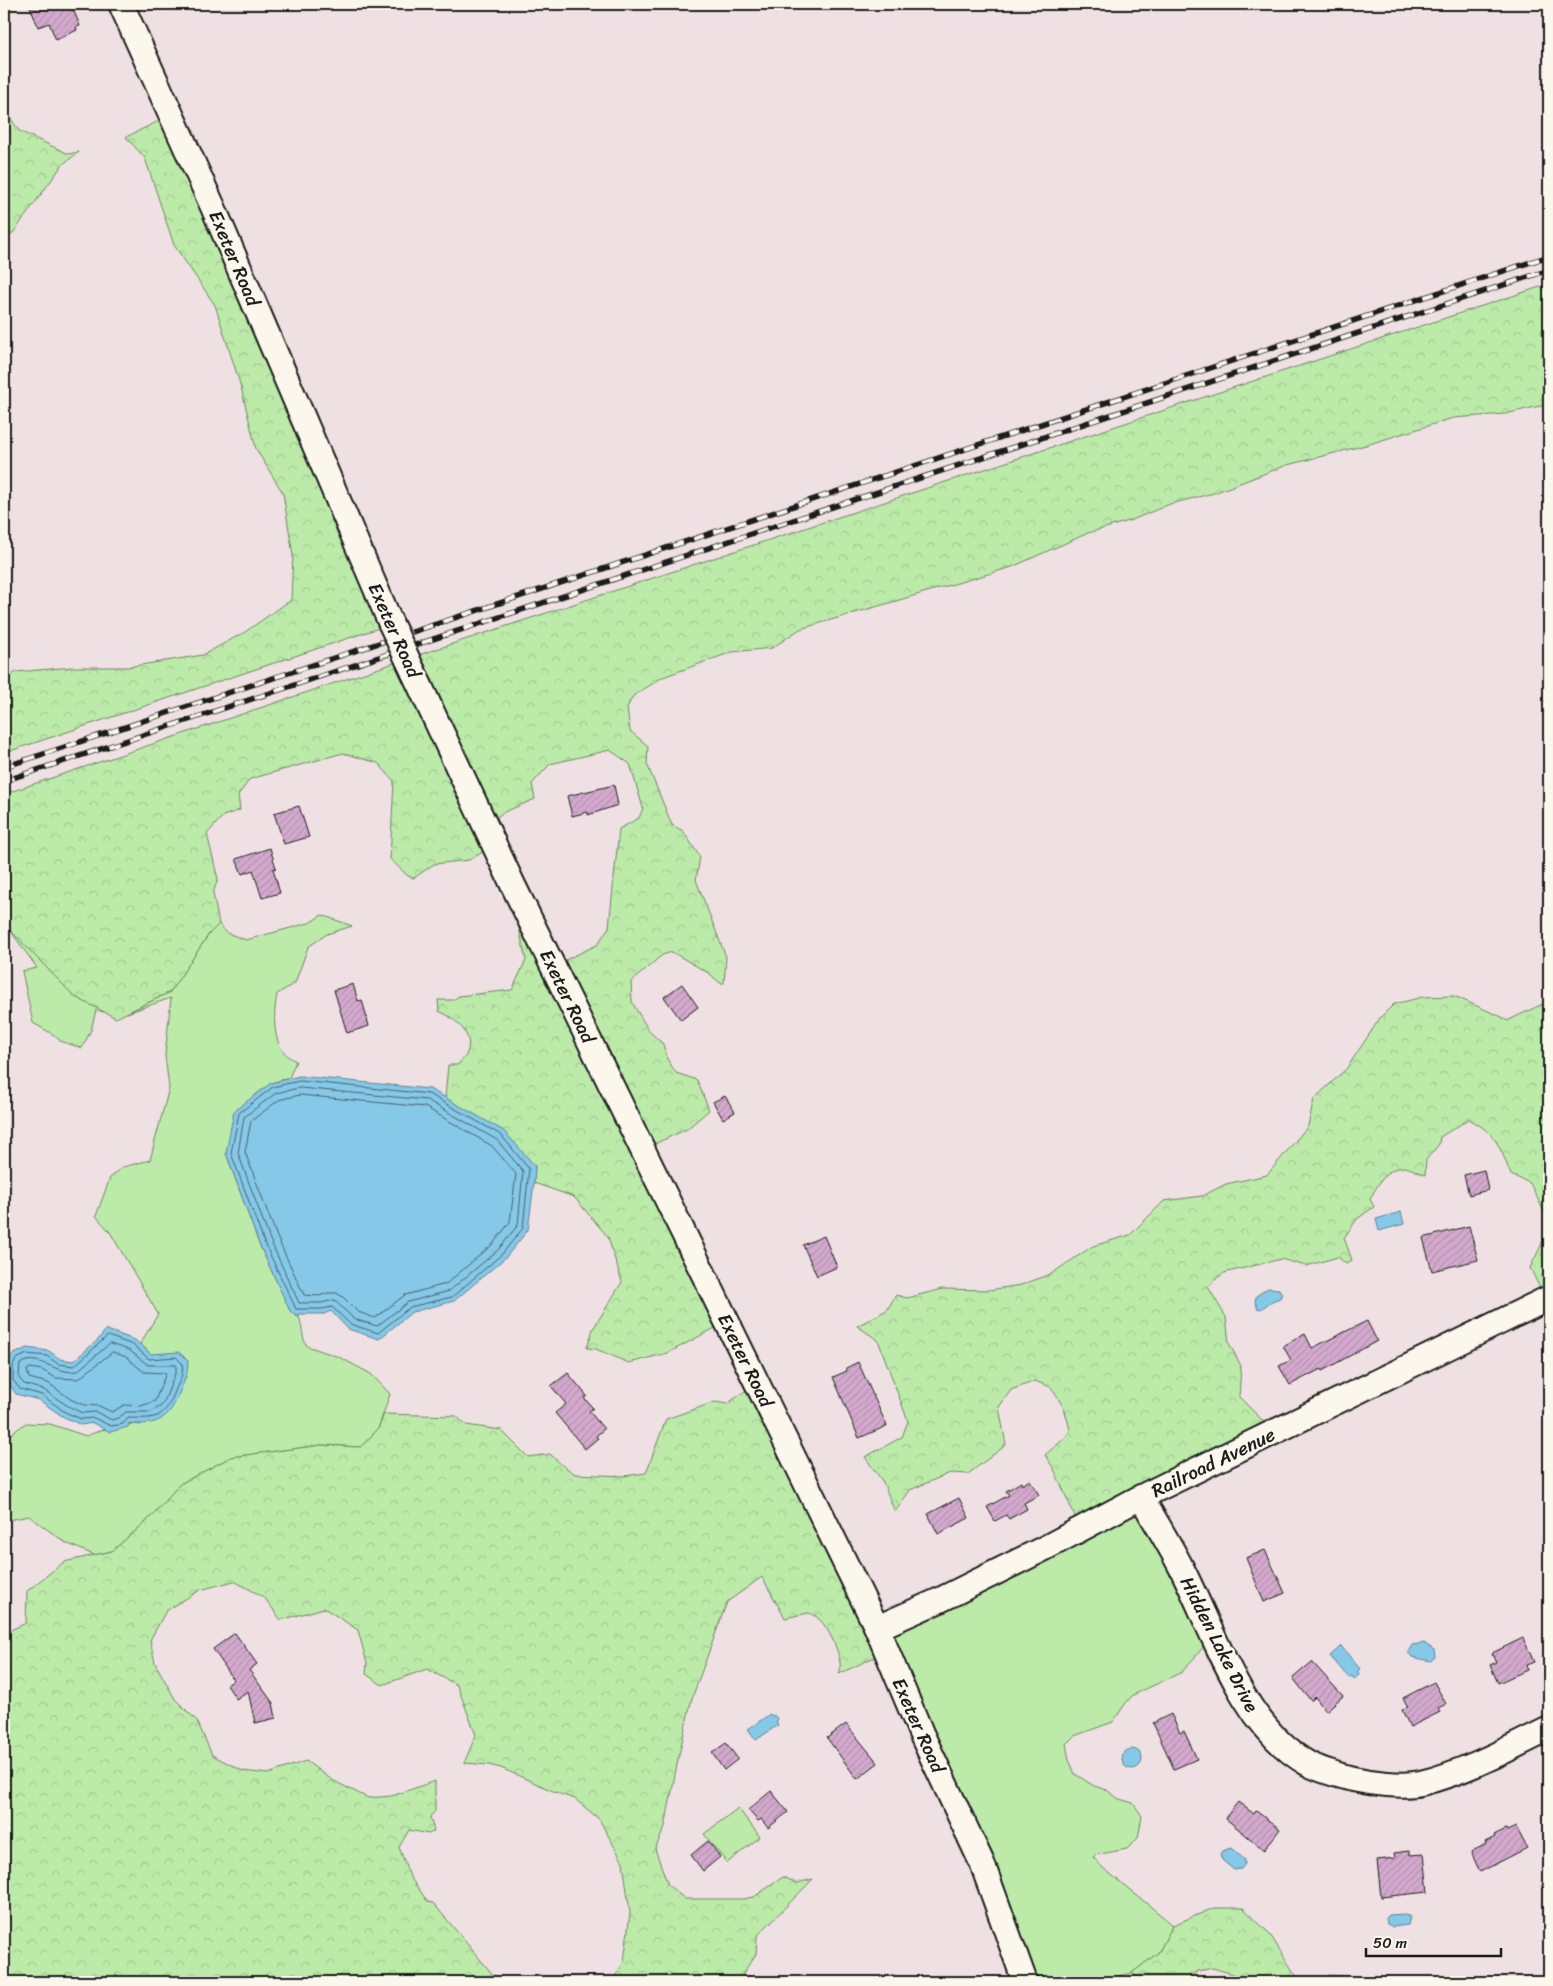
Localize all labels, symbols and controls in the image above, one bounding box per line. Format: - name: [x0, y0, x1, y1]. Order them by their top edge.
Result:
- street label: Exeter Road: [200, 205, 270, 313]
- street label: Exeter Road: [359, 577, 431, 685]
- street label: Exeter Road: [531, 943, 605, 1051]
- street label: Exeter Road: [709, 1307, 783, 1415]
- street label: Railroad Avenue: [1145, 1418, 1281, 1507]
- street label: Hidden Lake Drive: [1171, 1570, 1268, 1718]
- street label: Exeter Road: [883, 1672, 955, 1780]
- scale bar: [1366, 1926, 1500, 1958]
- text: 50 m: [1373, 1930, 1408, 1956]

